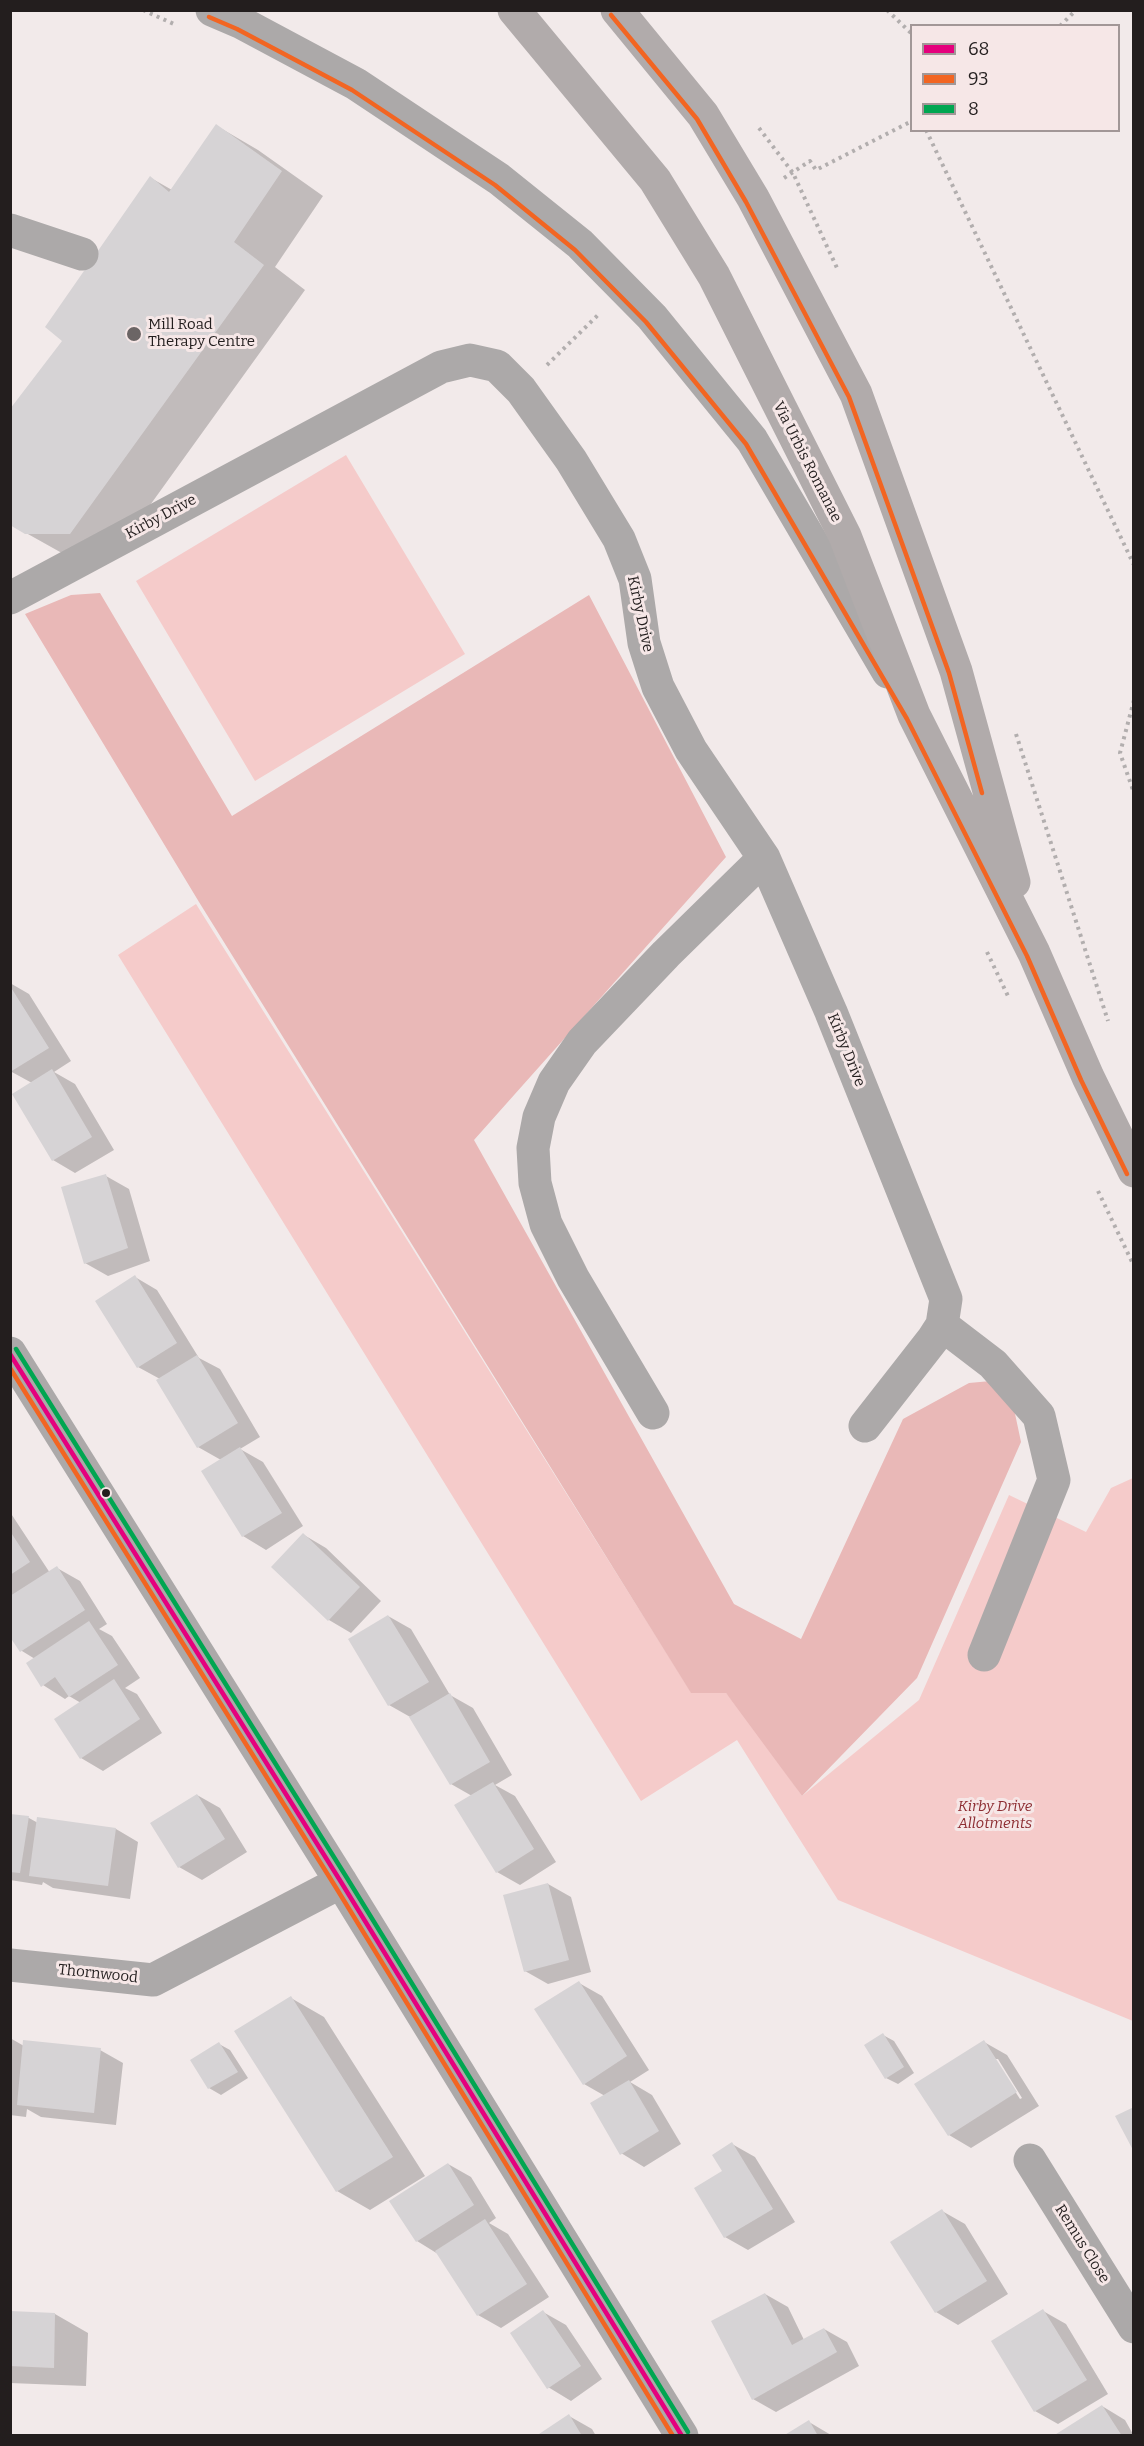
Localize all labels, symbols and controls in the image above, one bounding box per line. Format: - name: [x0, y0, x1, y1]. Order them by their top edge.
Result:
- legend: [910, 24, 1120, 132]
- text: 68: [968, 38, 989, 60]
- text: 93: [968, 68, 988, 90]
- text: 8: [968, 98, 979, 120]
- place label: Mill Road Therapy Centre: [148, 316, 255, 351]
- marker: Mill Road Therapy Centre: [125, 325, 143, 343]
- street label: Via Urbis Romanae: [769, 399, 845, 525]
- street label: Kirby Drive: [123, 491, 199, 543]
- street label: Kirby Drive: [623, 574, 657, 654]
- street label: Kirby Drive: [823, 1011, 869, 1089]
- unlabelled marker: [100, 1487, 112, 1499]
- park label: Kirby Drive Allotments: [958, 1798, 1032, 1833]
- street label: Thornwood: [57, 1961, 139, 1987]
- street label: Remus Close: [1051, 2201, 1113, 2287]

